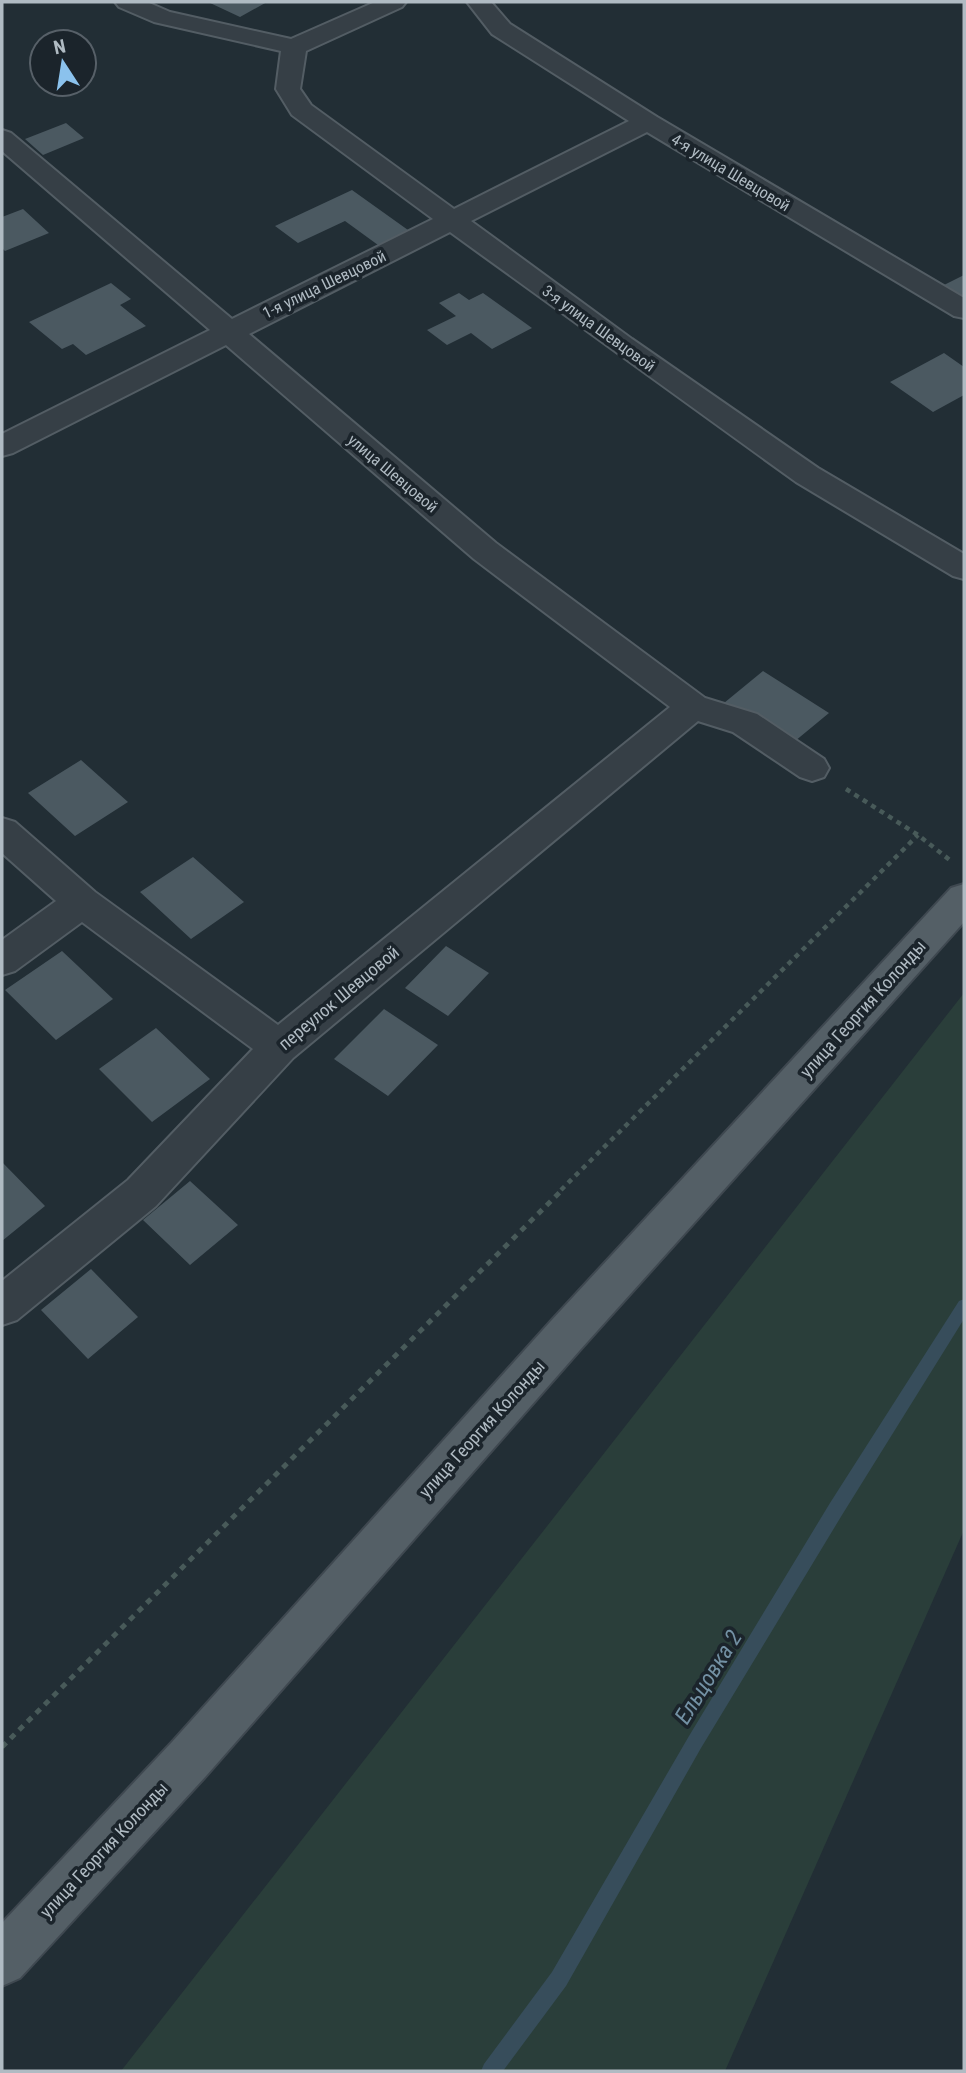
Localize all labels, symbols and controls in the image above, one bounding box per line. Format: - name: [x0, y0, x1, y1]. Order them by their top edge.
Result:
- north arrow: [28, 28, 98, 98]
- text: N: [51, 34, 68, 59]
- street label: 4-я улица Шевцовой: [668, 130, 793, 215]
- street label: 1-я улица Шевцовой: [259, 246, 389, 323]
- street label: 3-я улица Шевцовой: [539, 281, 659, 376]
- street label: улица Шевцовой: [344, 430, 442, 517]
- street label: улица Георгия Колонды: [795, 936, 930, 1082]
- street label: переулок Шевцовой: [274, 941, 403, 1054]
- street label: улица Георгия Колонды: [414, 1356, 549, 1502]
- water label: Ельцовка 2: [669, 1626, 748, 1729]
- street label: улица Георгия Колонды: [35, 1777, 172, 1922]

